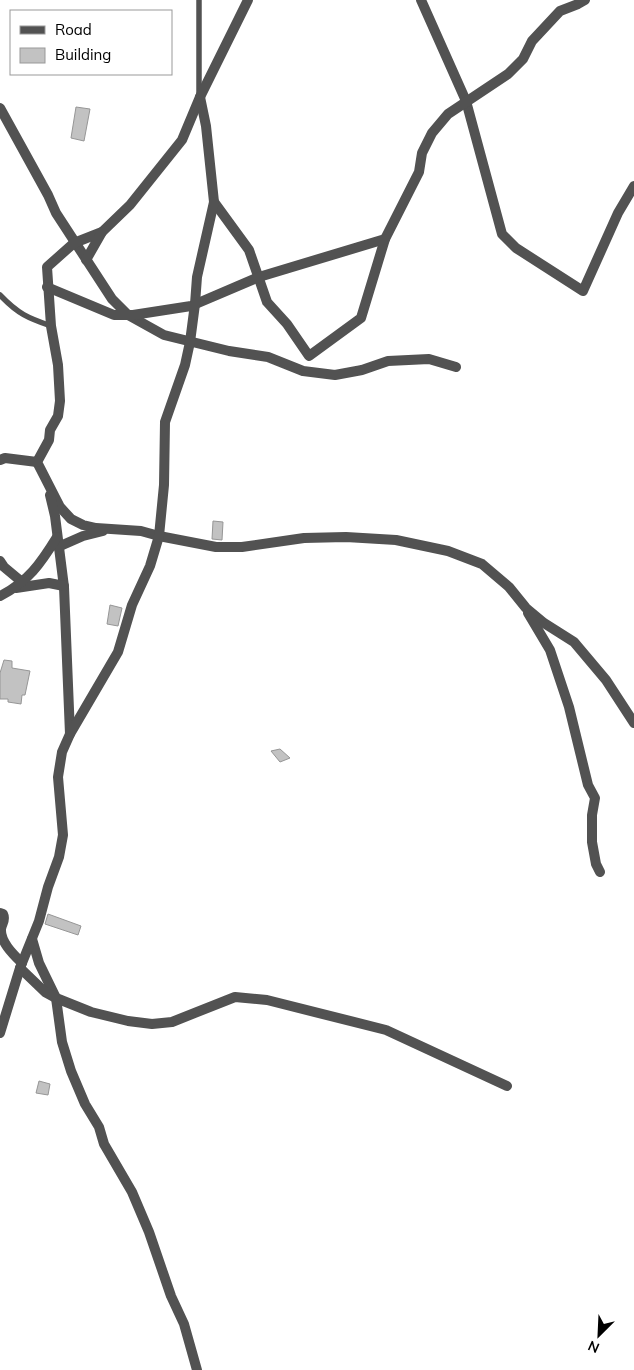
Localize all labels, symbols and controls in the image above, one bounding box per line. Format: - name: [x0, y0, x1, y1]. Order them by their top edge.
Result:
- legend: [10, 10, 172, 75]
- text: Road: [55, 20, 92, 39]
- text: Building: [55, 45, 111, 64]
- north arrow: [574, 1310, 624, 1360]
- text: N: [585, 1337, 602, 1357]

